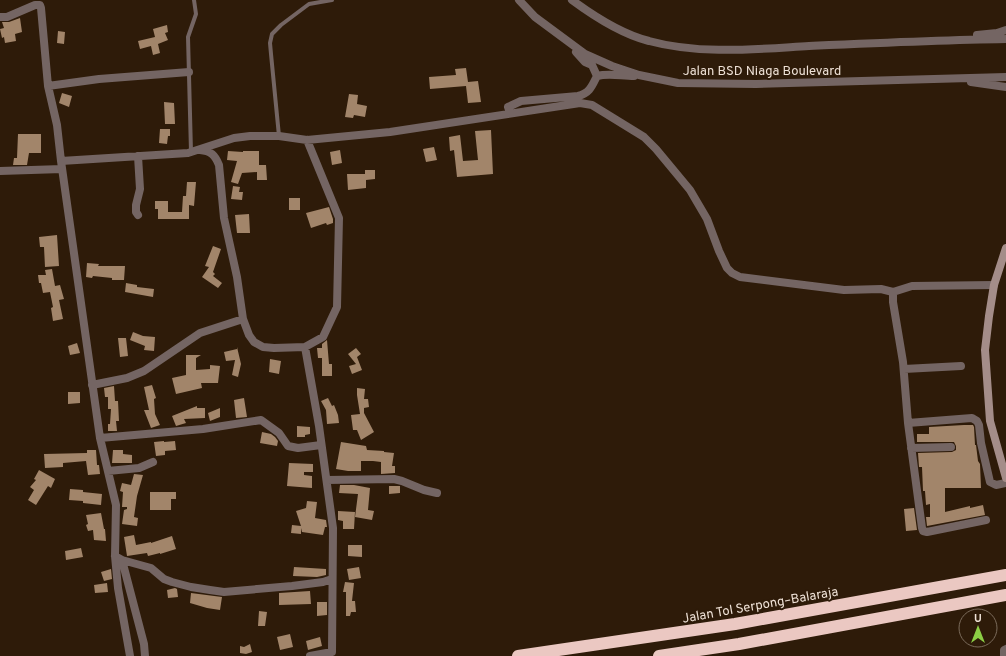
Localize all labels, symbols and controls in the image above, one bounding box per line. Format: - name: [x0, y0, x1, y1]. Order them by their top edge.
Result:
- street label: Jalan BSD Niaga Boulevard: [683, 64, 841, 80]
- street label: Jalan Tol Serpong–Balaraja: [681, 584, 840, 628]
- north arrow: [958, 608, 998, 648]
- text: U: [974, 612, 982, 626]

